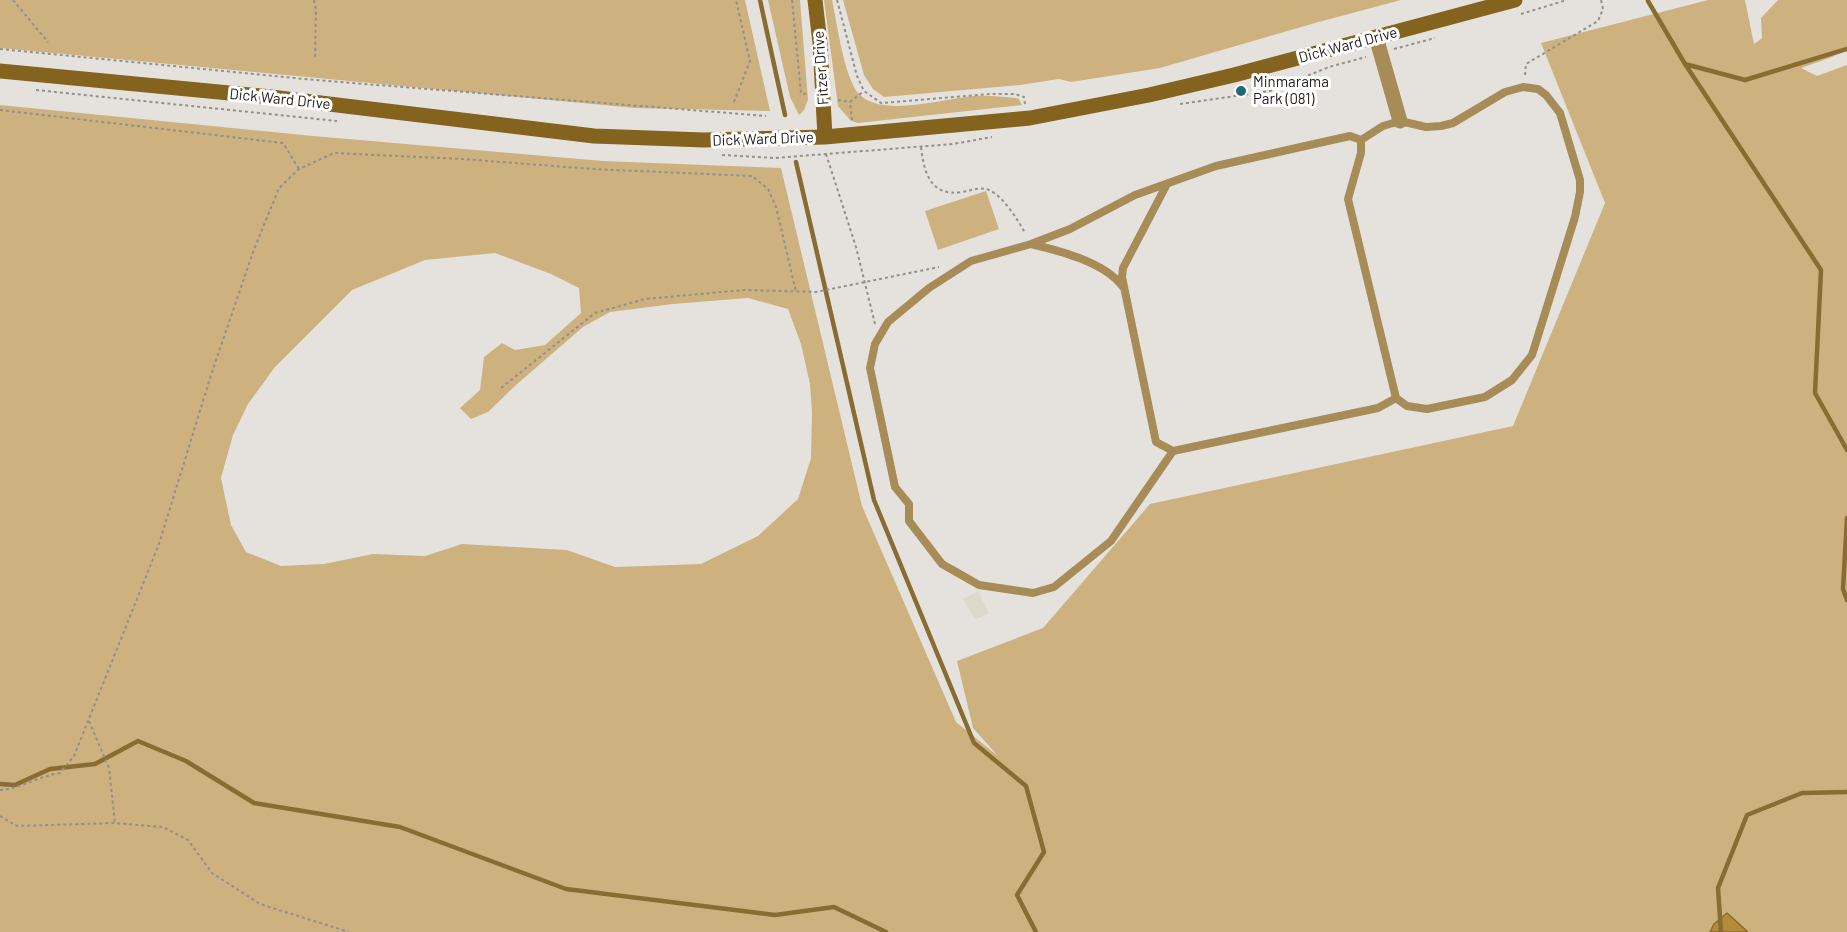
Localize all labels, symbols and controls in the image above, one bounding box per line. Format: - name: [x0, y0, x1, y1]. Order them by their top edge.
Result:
- street label: Dick Ward Drive: [1297, 23, 1399, 67]
- street label: Fitzer Drive: [809, 30, 833, 106]
- place label: Minmarama Park (081): [1253, 73, 1329, 108]
- marker: Minmarama Park (081): [1234, 84, 1248, 98]
- street label: Dick Ward Drive: [229, 85, 331, 113]
- street label: Dick Ward Drive: [712, 128, 814, 150]

